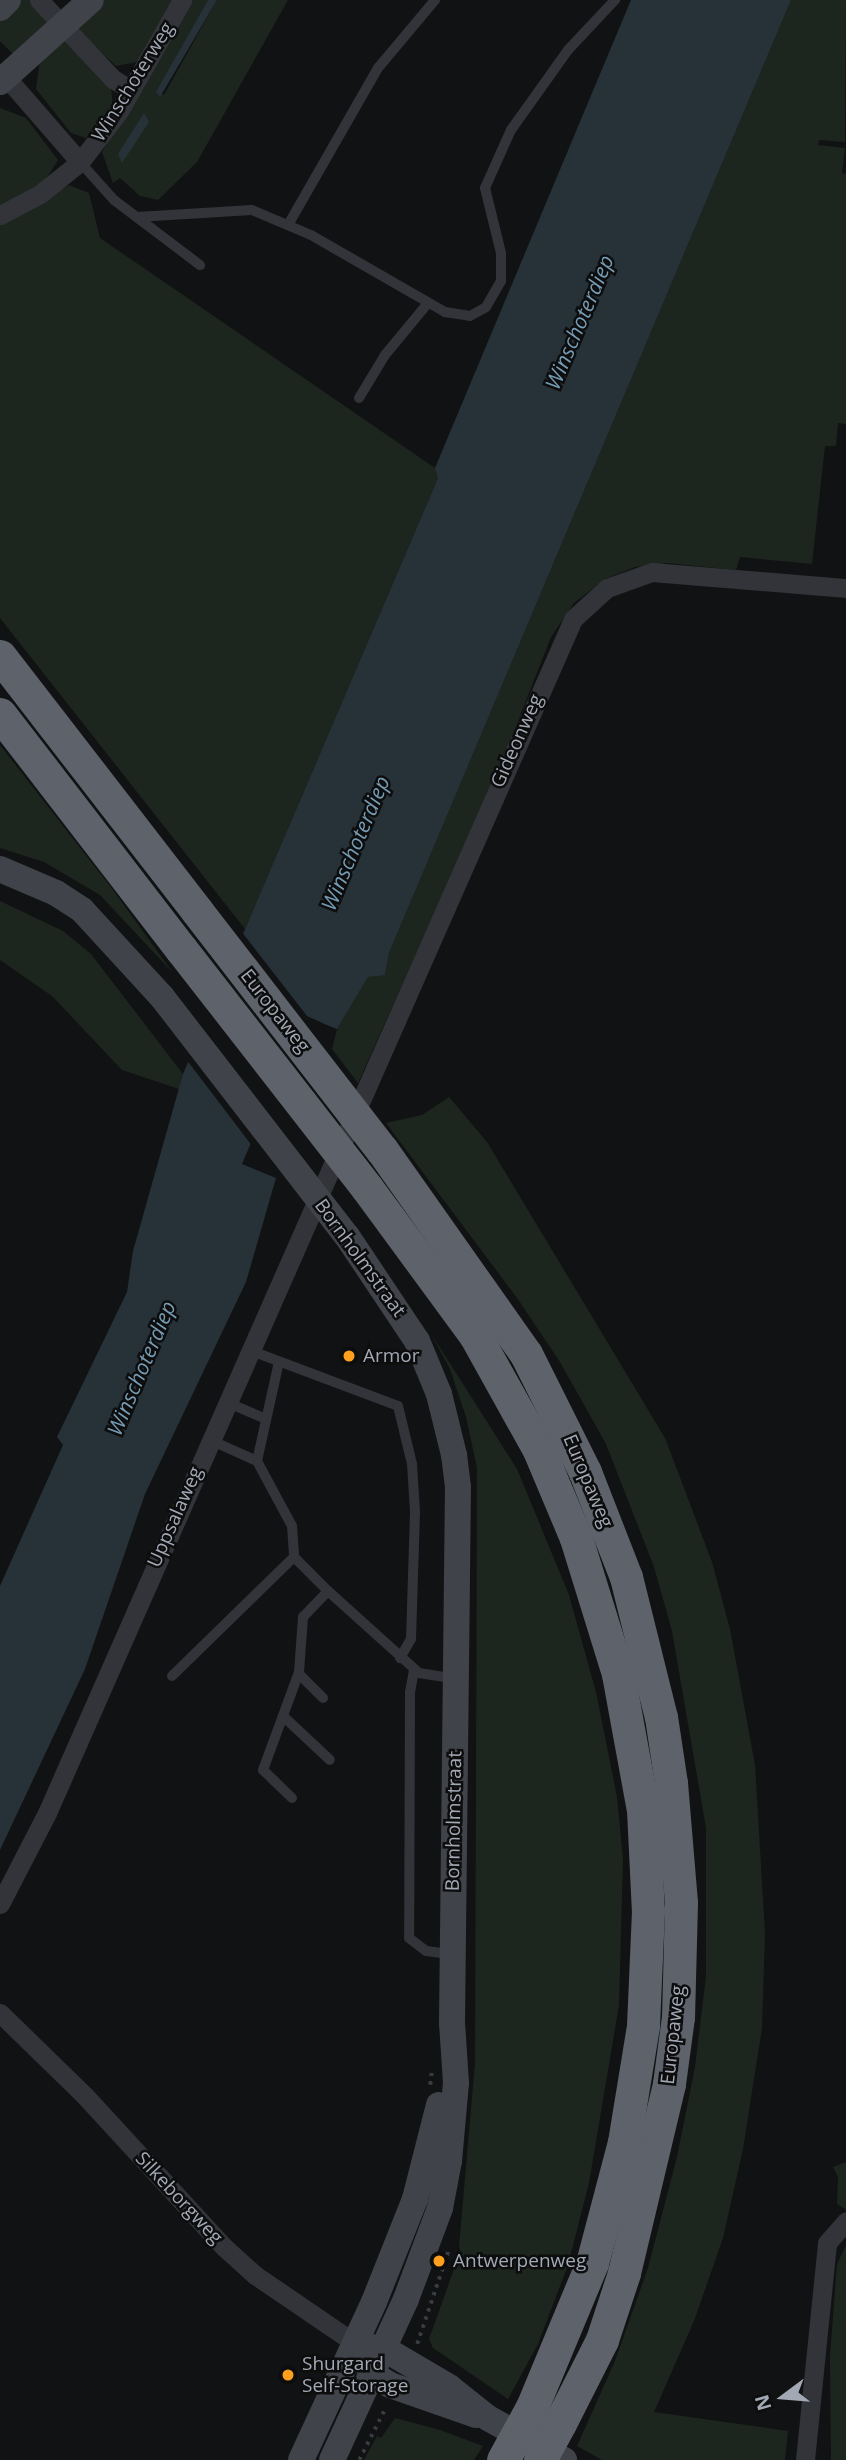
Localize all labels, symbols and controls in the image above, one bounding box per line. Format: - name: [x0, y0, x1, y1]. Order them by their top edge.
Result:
- street label: Winschoterweg: [87, 18, 179, 146]
- water label: Winschoterdiep: [539, 251, 619, 393]
- street label: Gideonweg: [486, 691, 548, 791]
- water label: Winschoterdiep: [315, 772, 395, 914]
- street label: Europaweg: [235, 965, 315, 1057]
- street label: Bornholmstraat: [310, 1195, 410, 1321]
- water label: Winschoterdiep: [101, 1297, 181, 1439]
- place label: Armor: [363, 1345, 420, 1367]
- marker: Armor: [341, 1348, 357, 1364]
- street label: Europaweg: [558, 1431, 618, 1531]
- street label: Uppsalaweg: [143, 1463, 207, 1571]
- street label: Bornholmstraat: [441, 1751, 467, 1891]
- street label: Europaweg: [656, 1984, 690, 2086]
- street label: Silkeborgweg: [131, 2147, 227, 2249]
- place label: Antwerpenweg: [453, 2250, 586, 2272]
- marker: Antwerpenweg: [431, 2253, 447, 2269]
- place label: Shurgard Self-Storage: [302, 2353, 408, 2397]
- north arrow: [748, 2362, 818, 2432]
- marker: Shurgard Self-Storage: [280, 2367, 296, 2383]
- text: N: [748, 2392, 777, 2414]

